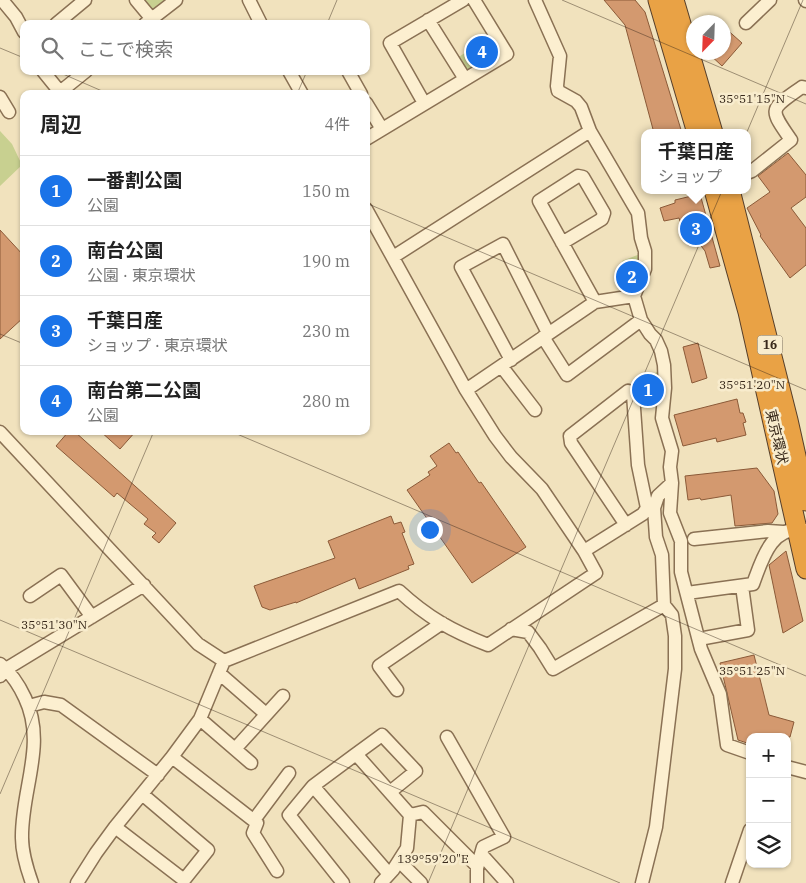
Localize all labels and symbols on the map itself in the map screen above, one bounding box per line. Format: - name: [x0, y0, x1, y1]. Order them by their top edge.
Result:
- north arrow: [686, 15, 731, 60]
- pin: 4: [466, 33, 498, 71]
- text: 35°51'15"N: [719, 91, 785, 106]
- pin: 3: [680, 210, 712, 248]
- pin: 2: [616, 258, 648, 296]
- road number: 16: [758, 336, 782, 354]
- pin: 1: [632, 371, 664, 409]
- text: 35°51'20"N: [719, 377, 785, 392]
- street label: 東京環状: [762, 408, 792, 466]
- your location: [417, 517, 443, 543]
- text: 35°51'30"N: [21, 617, 87, 632]
- text: 35°51'25"N: [719, 663, 785, 678]
- text: 139°59'20"E: [397, 851, 469, 866]

